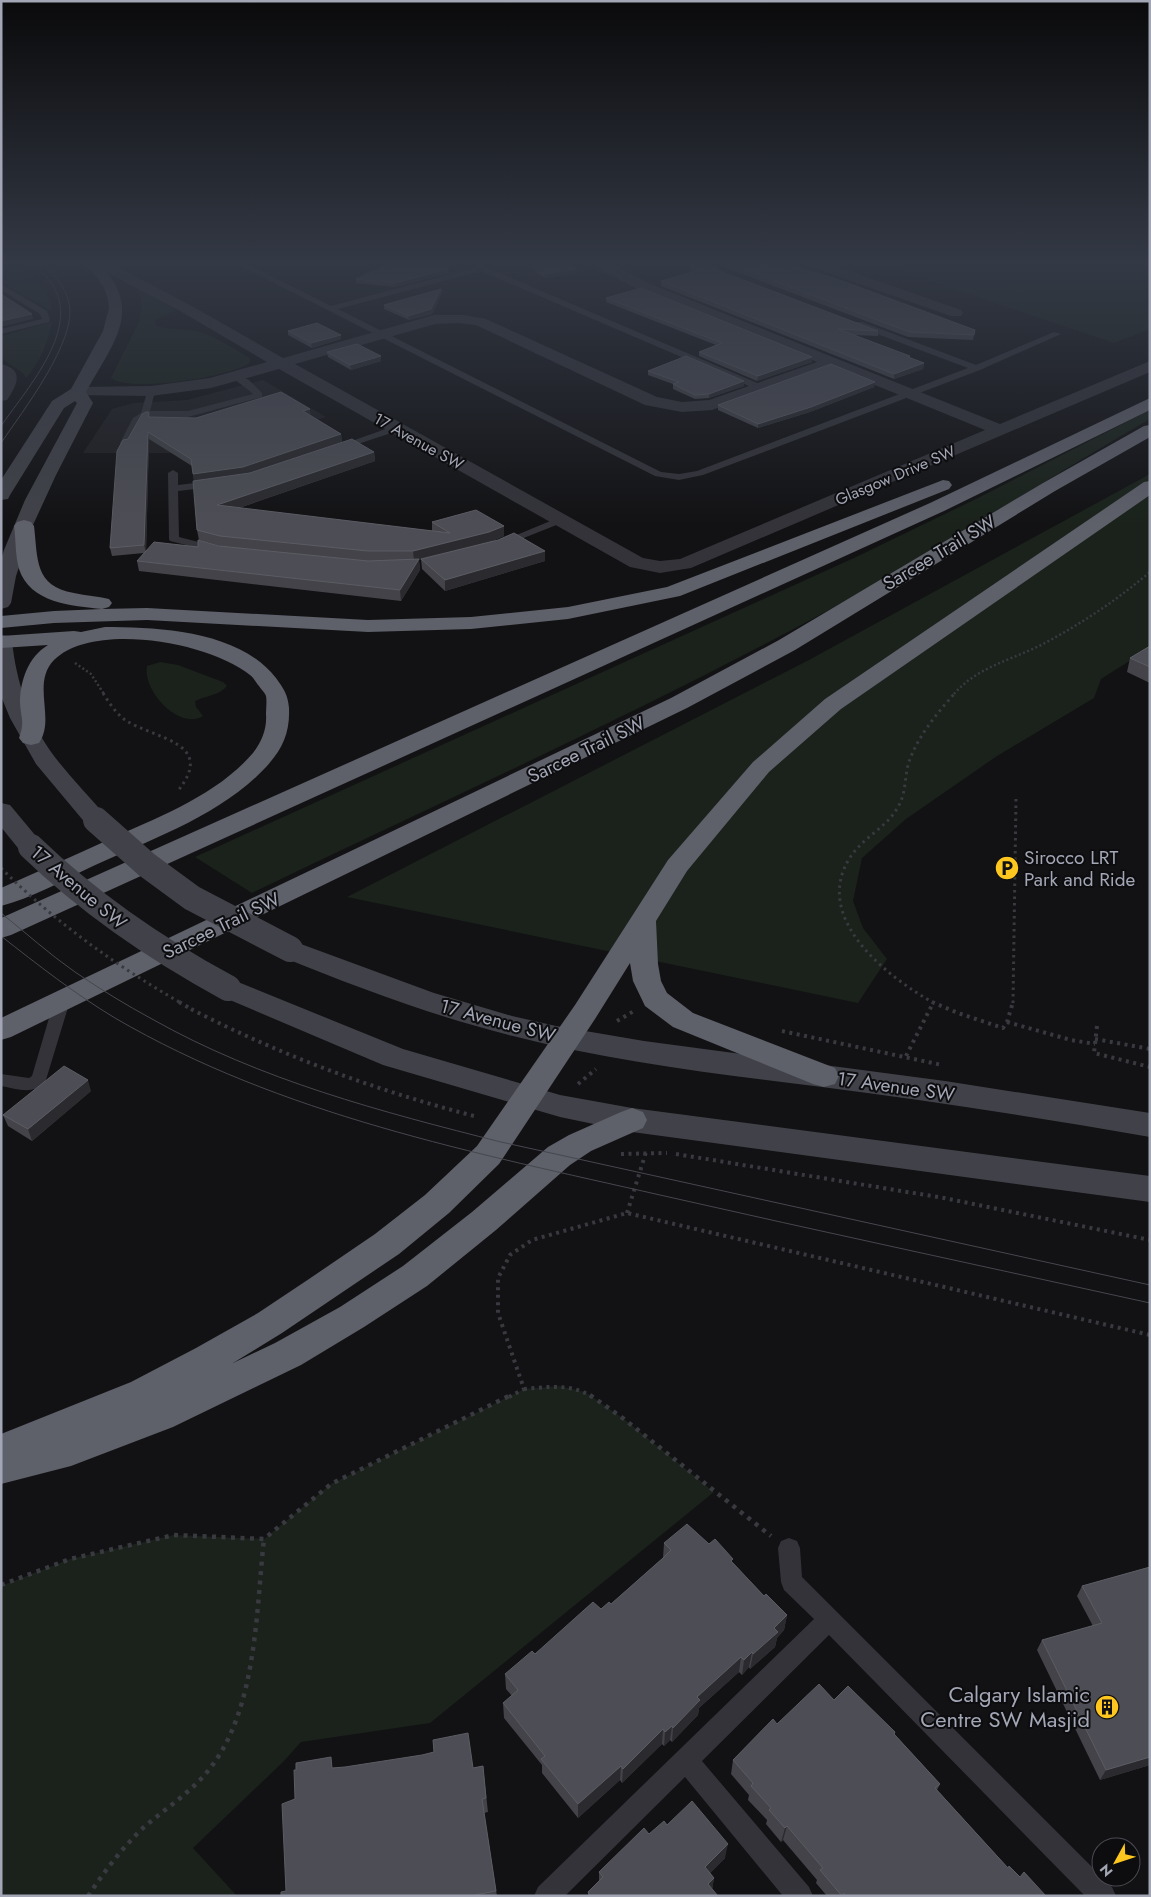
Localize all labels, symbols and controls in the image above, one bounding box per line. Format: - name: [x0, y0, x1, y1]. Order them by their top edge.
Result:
- street label: 17 Avenue SW: [370, 407, 468, 476]
- street label: Glasgow Drive SW: [832, 440, 959, 511]
- street label: Sarcee Trail SW: [878, 508, 1001, 597]
- street label: Sarcee Trail SW: [523, 709, 650, 789]
- street label: 17 Avenue SW: [25, 839, 133, 936]
- place label: Sirocco LRT Park and Ride: [1024, 844, 1136, 893]
- parking icon: Sirocco LRT Park and Ride: [994, 855, 1020, 881]
- street label: Sarcee Trail SW: [158, 885, 285, 965]
- street label: 17 Avenue SW: [437, 992, 559, 1049]
- street label: 17 Avenue SW: [835, 1065, 957, 1108]
- place label: Calgary Islamic Centre SW Masjid: [920, 1678, 1090, 1735]
- building icon: Calgary Islamic Centre SW Masjid: [1094, 1694, 1120, 1720]
- north arrow: [1091, 1837, 1141, 1887]
- text: N: [1095, 1860, 1117, 1881]

